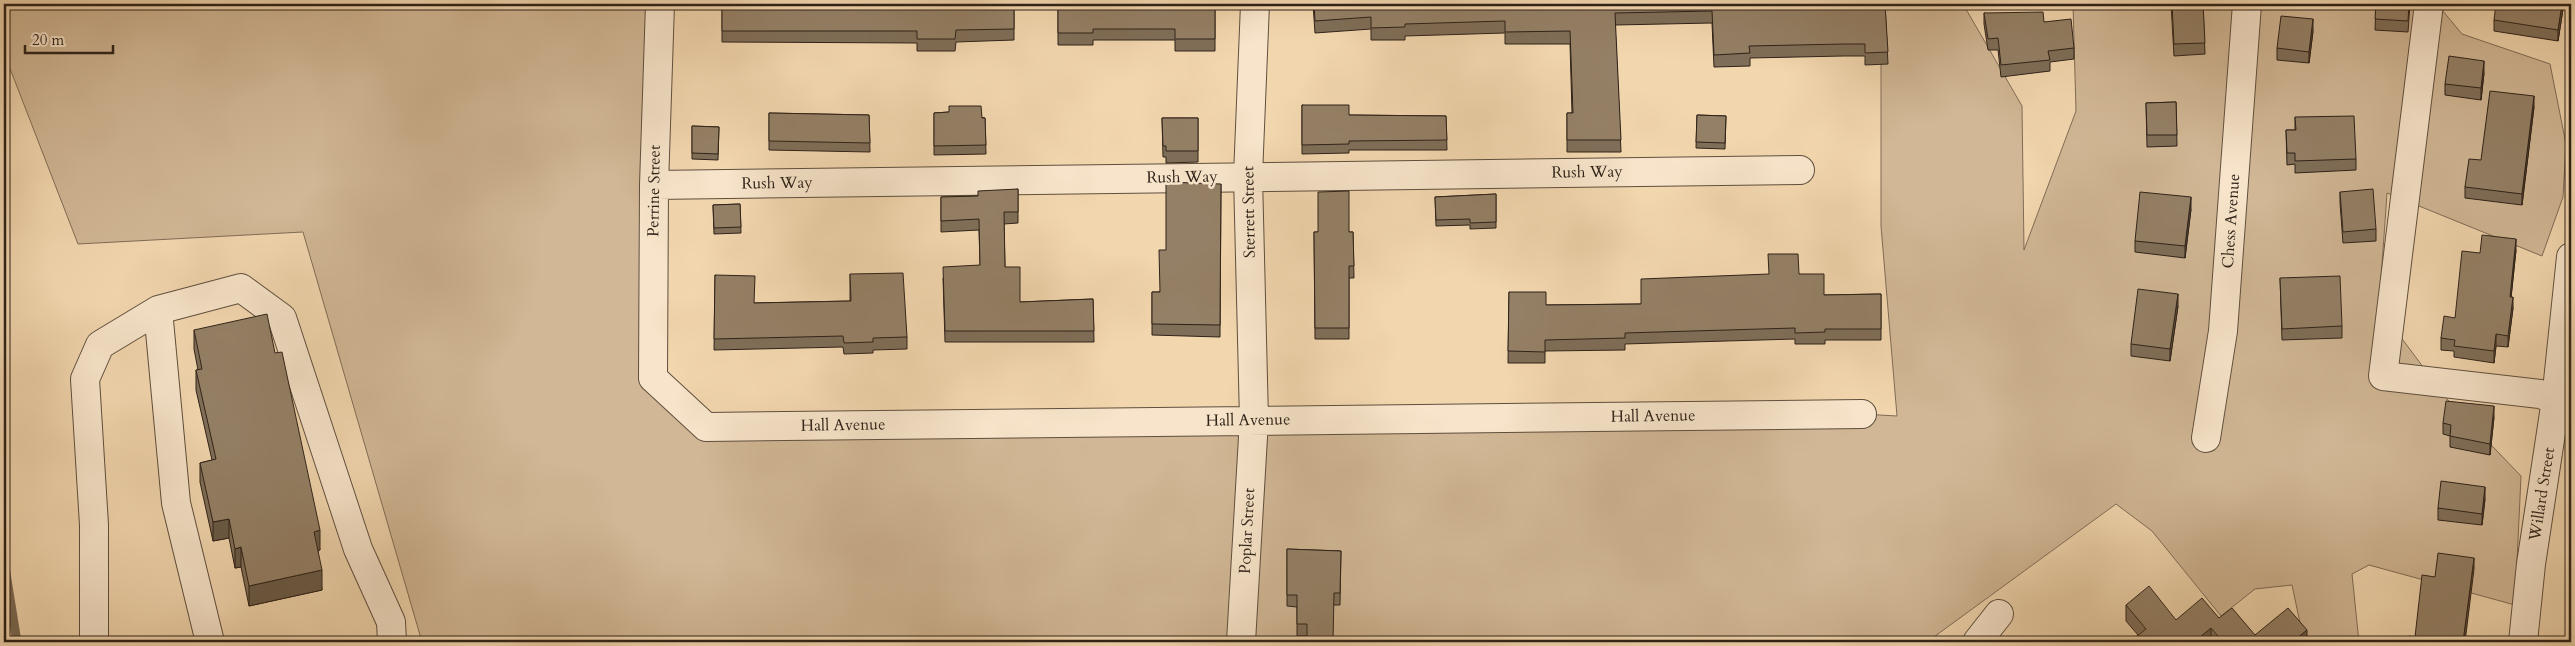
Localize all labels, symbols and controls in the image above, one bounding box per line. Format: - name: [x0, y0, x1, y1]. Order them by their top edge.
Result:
- scale bar: [25, 22, 112, 54]
- text: 20 m: [32, 30, 64, 50]
- street label: Perrine Street: [642, 145, 666, 237]
- street label: Rush Way: [1551, 160, 1623, 184]
- street label: Rush Way: [1146, 165, 1218, 189]
- street label: Sterrett Street: [1237, 166, 1261, 258]
- street label: Rush Way: [741, 171, 813, 195]
- street label: Chess Avenue: [2217, 173, 2245, 269]
- street label: Hall Avenue: [1611, 404, 1695, 428]
- street label: Hall Avenue: [1206, 408, 1290, 432]
- street label: Hall Avenue: [801, 413, 885, 437]
- street label: Willard Street: [2524, 446, 2560, 543]
- street label: Poplar Street: [1234, 487, 1260, 575]

